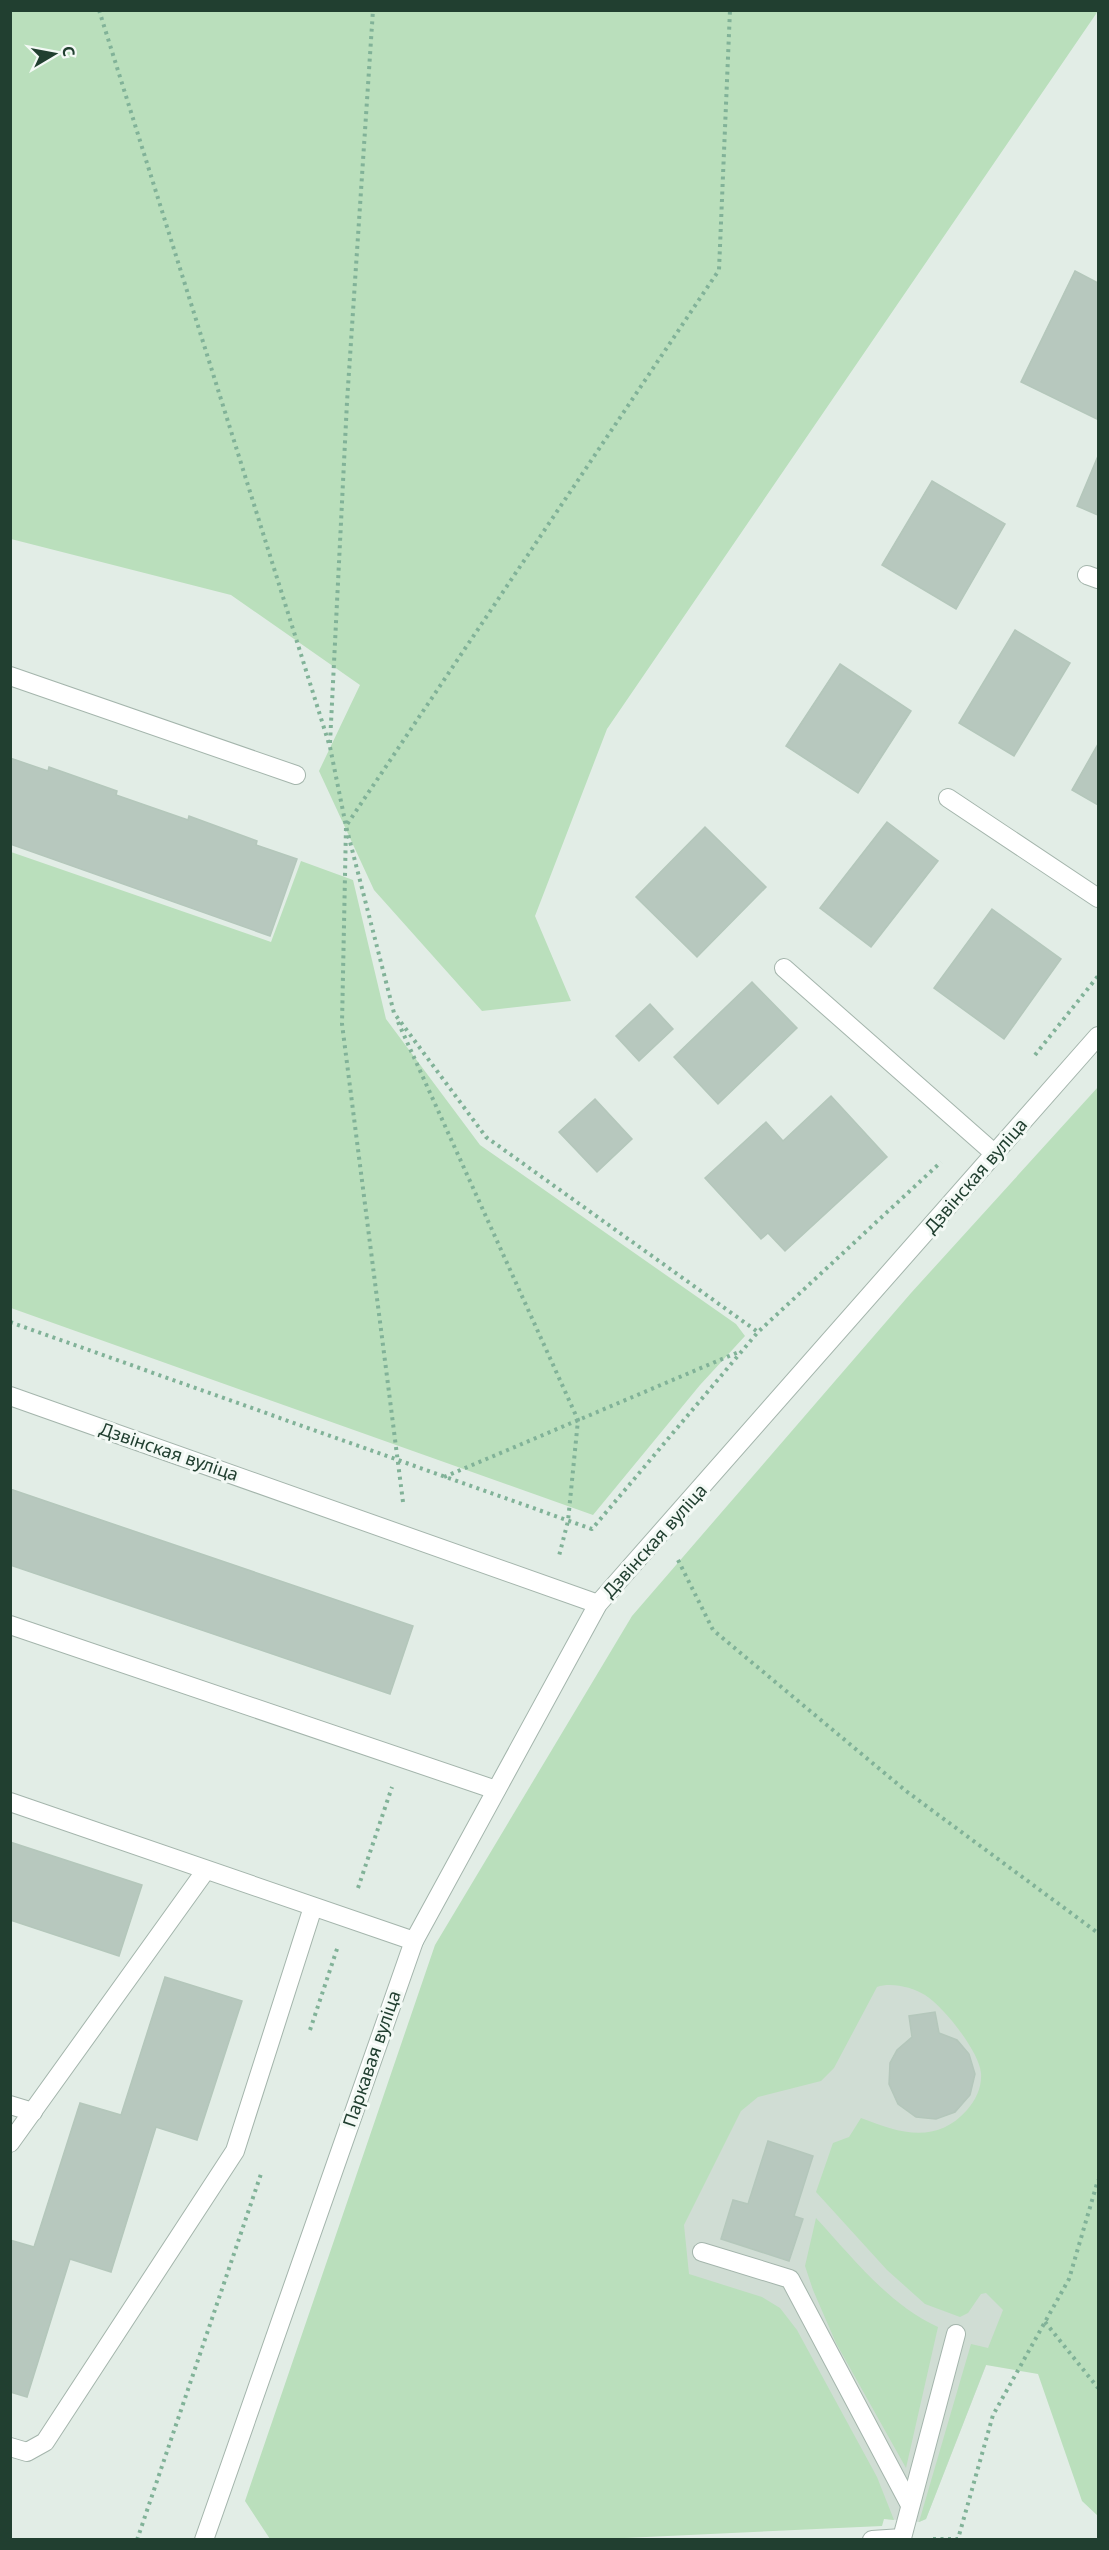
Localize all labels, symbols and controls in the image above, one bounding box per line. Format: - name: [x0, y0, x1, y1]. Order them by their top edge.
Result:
- north arrow: [24, 24, 84, 84]
- text: С: [57, 44, 81, 58]
- street label: Дзвінская вуліца: [919, 1113, 1032, 1238]
- street label: Дзвінская вуліца: [97, 1416, 242, 1486]
- street label: Дзвінская вуліца: [597, 1478, 712, 1602]
- street label: Паркавая вуліца: [336, 1987, 406, 2130]

